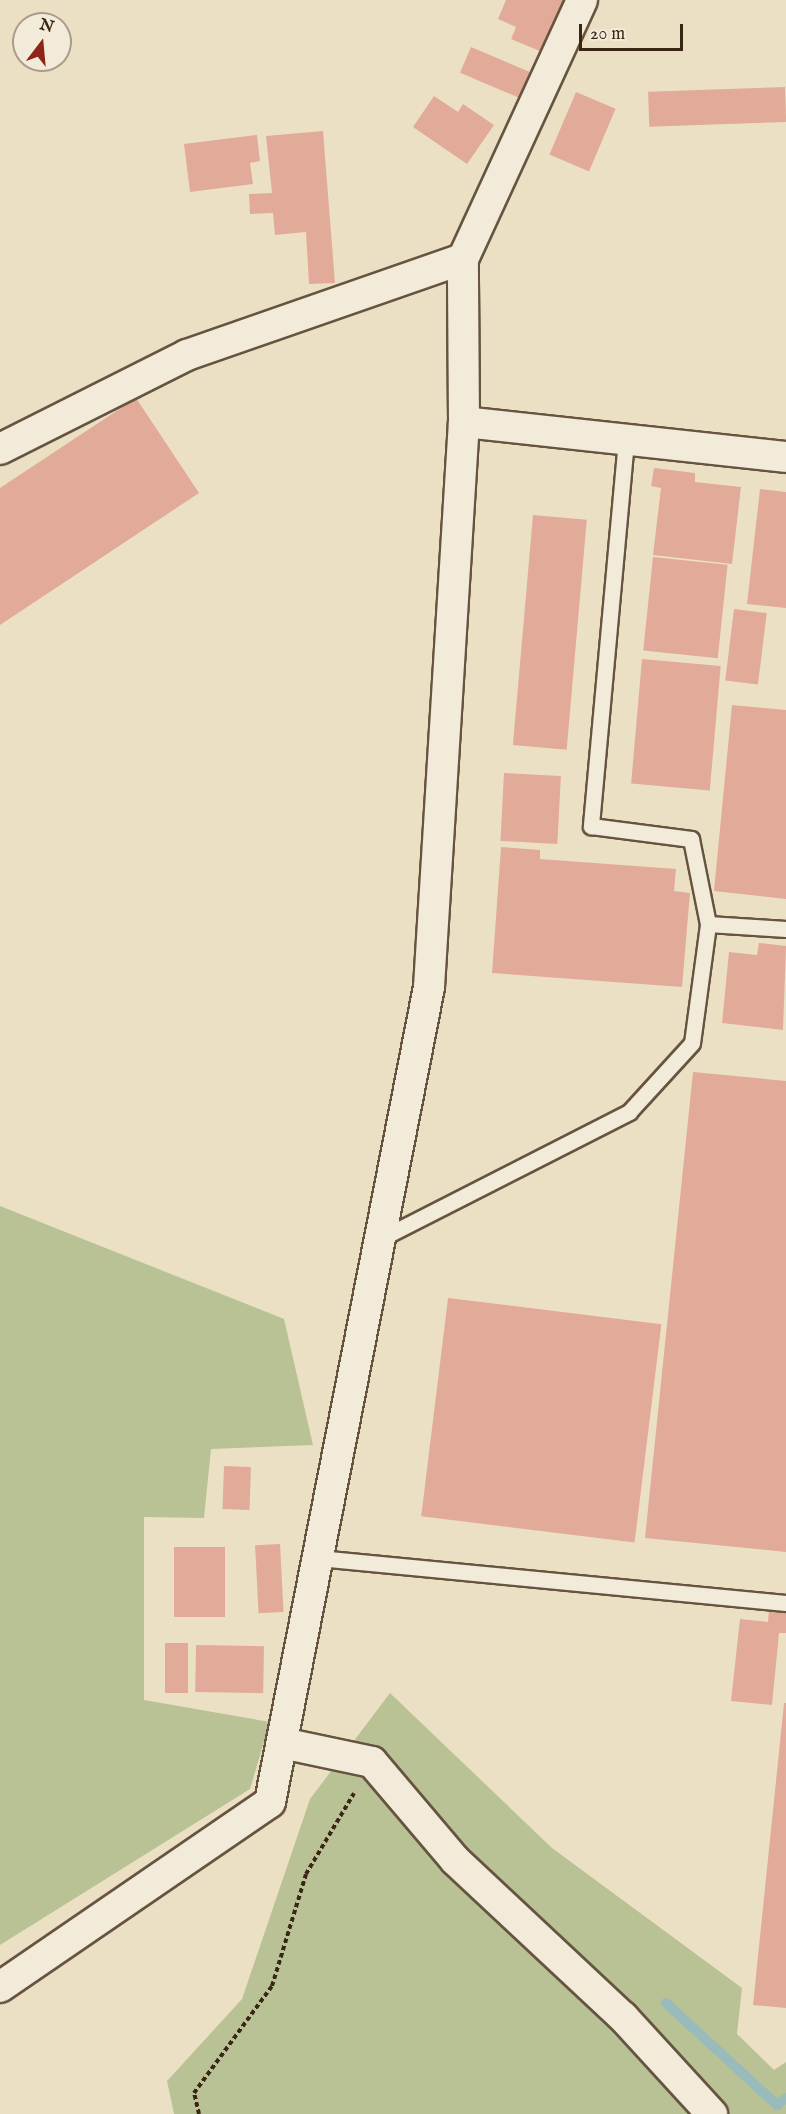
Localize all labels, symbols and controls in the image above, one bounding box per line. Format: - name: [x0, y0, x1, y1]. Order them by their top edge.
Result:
- north arrow: [12, 12, 72, 72]
- scale bar: [582, 12, 686, 50]
- text: N: [37, 15, 56, 38]
- text: 20 m: [590, 23, 625, 46]

